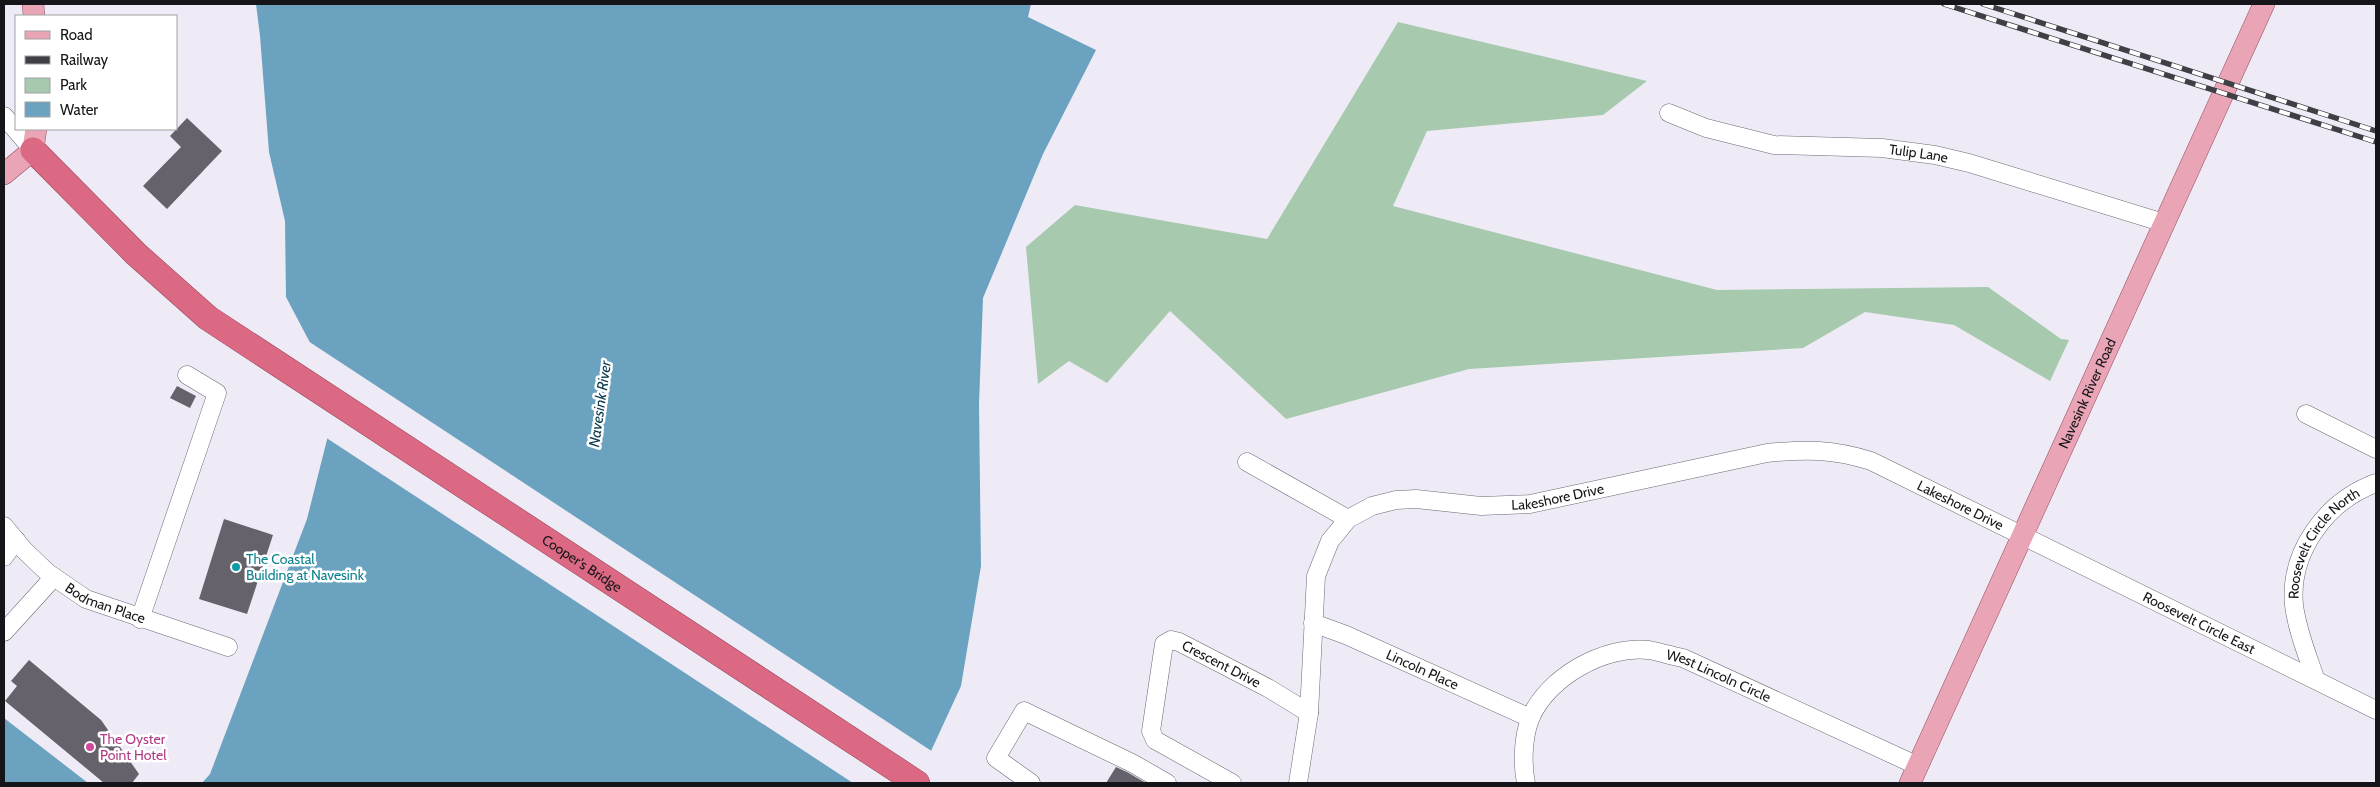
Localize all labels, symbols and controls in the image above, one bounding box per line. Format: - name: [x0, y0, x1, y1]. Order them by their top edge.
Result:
- legend: [15, 15, 178, 130]
- text: Road: [60, 26, 93, 44]
- text: Railway: [60, 51, 109, 69]
- text: Park: [60, 76, 87, 94]
- text: Water: [60, 101, 98, 119]
- street label: Tulip Lane: [1888, 140, 1950, 167]
- street label: Navesink River Road: [2054, 335, 2120, 451]
- water label: Navesink River: [585, 358, 615, 448]
- street label: Lakeshore Drive: [1914, 476, 2007, 534]
- street label: Lakeshore Drive: [1511, 479, 1606, 514]
- street label: Roosevelt Circle North: [2285, 483, 2363, 599]
- street label: Cooper's Bridge: [539, 531, 625, 596]
- place label: The Coastal Building at Navesink: [246, 550, 365, 584]
- marker: The Coastal Building at Navesink: [230, 561, 242, 573]
- street label: Bodman Place: [62, 578, 148, 627]
- street label: Roosevelt Circle East: [2140, 588, 2258, 658]
- street label: Crescent Drive: [1179, 636, 1264, 692]
- street label: Lincoln Place: [1383, 645, 1461, 694]
- street label: West Lincoln Circle: [1665, 645, 1774, 706]
- place label: The Oyster Point Hotel: [100, 730, 167, 764]
- marker: The Oyster Point Hotel: [84, 741, 96, 753]

